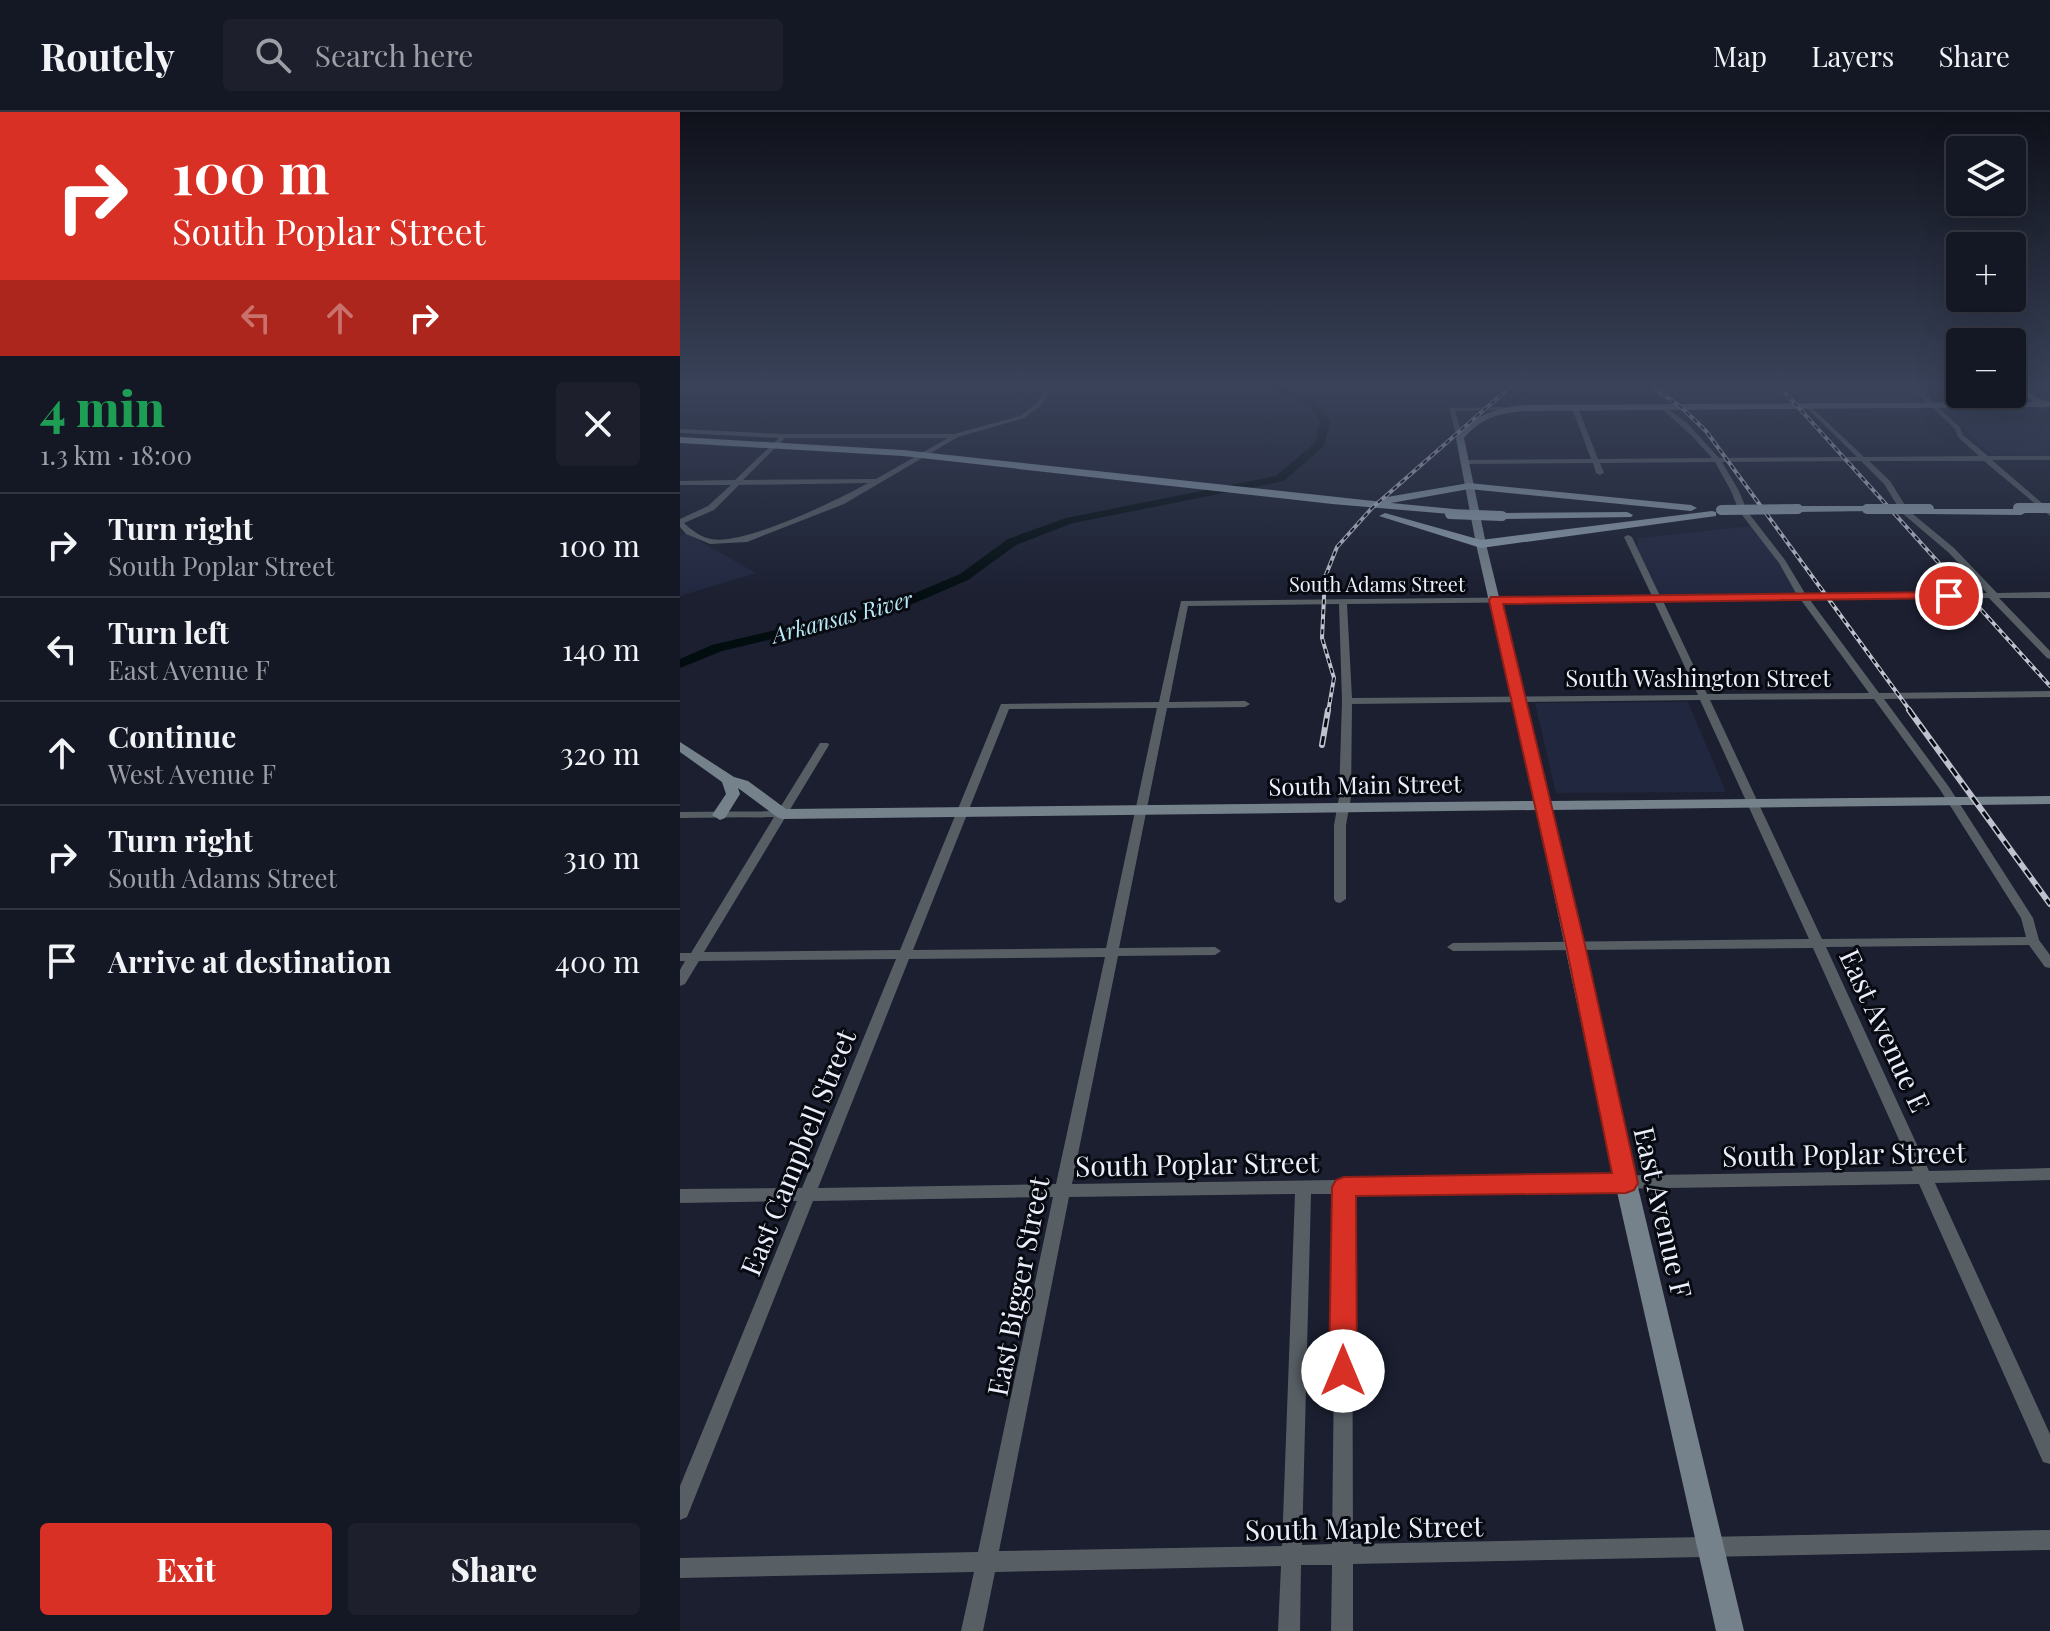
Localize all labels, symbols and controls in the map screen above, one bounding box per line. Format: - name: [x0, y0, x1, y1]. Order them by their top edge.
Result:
- search box: [223, 19, 783, 91]
- text: Routely: [40, 30, 175, 81]
- icon: search: [251, 33, 295, 77]
- text: Search here: [315, 35, 473, 75]
- text: Map: [1713, 37, 1767, 74]
- text: Layers: [1811, 37, 1894, 74]
- text: Share: [1938, 37, 2010, 74]
- text: 100 m: [172, 134, 329, 209]
- map controls: [1946, 136, 2026, 408]
- button: layers: [1946, 136, 2026, 216]
- icon: right: [40, 144, 144, 248]
- text: South Poplar Street: [172, 206, 485, 254]
- button: +: [1946, 232, 2026, 312]
- icon: left: [234, 296, 278, 340]
- icon: ahead: [318, 296, 362, 340]
- icon: right: [402, 296, 446, 340]
- button: −: [1946, 328, 2026, 408]
- text: 4 min: [40, 375, 165, 439]
- button: close: [556, 382, 640, 466]
- text: 1.3 km · 18:00: [40, 437, 192, 472]
- text: Turn right: [108, 508, 253, 548]
- icon: right: [40, 523, 84, 567]
- text: 100 m: [559, 525, 640, 565]
- text: South Poplar Street: [108, 548, 334, 583]
- pin: [1915, 562, 1983, 630]
- street label: South Adams Street: [1289, 570, 1466, 597]
- icon: arrive: [1927, 574, 1971, 618]
- water label: Arkansas River: [766, 583, 916, 650]
- text: Turn left: [108, 612, 229, 652]
- icon: left: [40, 627, 84, 671]
- text: 140 m: [562, 629, 640, 669]
- text: East Avenue F: [108, 652, 270, 687]
- street label: South Washington Street: [1565, 661, 1831, 693]
- text: Continue: [108, 716, 236, 756]
- icon: ahead: [40, 731, 84, 775]
- text: 320 m: [560, 733, 640, 773]
- text: West Avenue F: [108, 756, 276, 791]
- street label: South Main Street: [1268, 766, 1462, 802]
- text: Turn right: [108, 820, 253, 860]
- icon: right: [40, 835, 84, 879]
- text: 310 m: [563, 837, 640, 877]
- text: South Adams Street: [108, 860, 337, 895]
- icon: arrive: [40, 939, 84, 983]
- text: Arrive at destination: [108, 941, 391, 981]
- text: 400 m: [555, 941, 640, 981]
- street label: East Avenue E: [1832, 943, 1940, 1117]
- street label: East Campbell Street: [731, 1022, 864, 1281]
- street label: East Avenue F: [1626, 1123, 1702, 1301]
- street label: South Poplar Street: [1722, 1132, 1967, 1174]
- street label: South Poplar Street: [1075, 1142, 1320, 1184]
- street label: East Bigger Street: [978, 1172, 1057, 1399]
- position arrow: [1301, 1329, 1385, 1413]
- street label: South Maple Street: [1244, 1506, 1485, 1548]
- button: Exit: [40, 1523, 332, 1615]
- button: Share: [348, 1523, 640, 1615]

